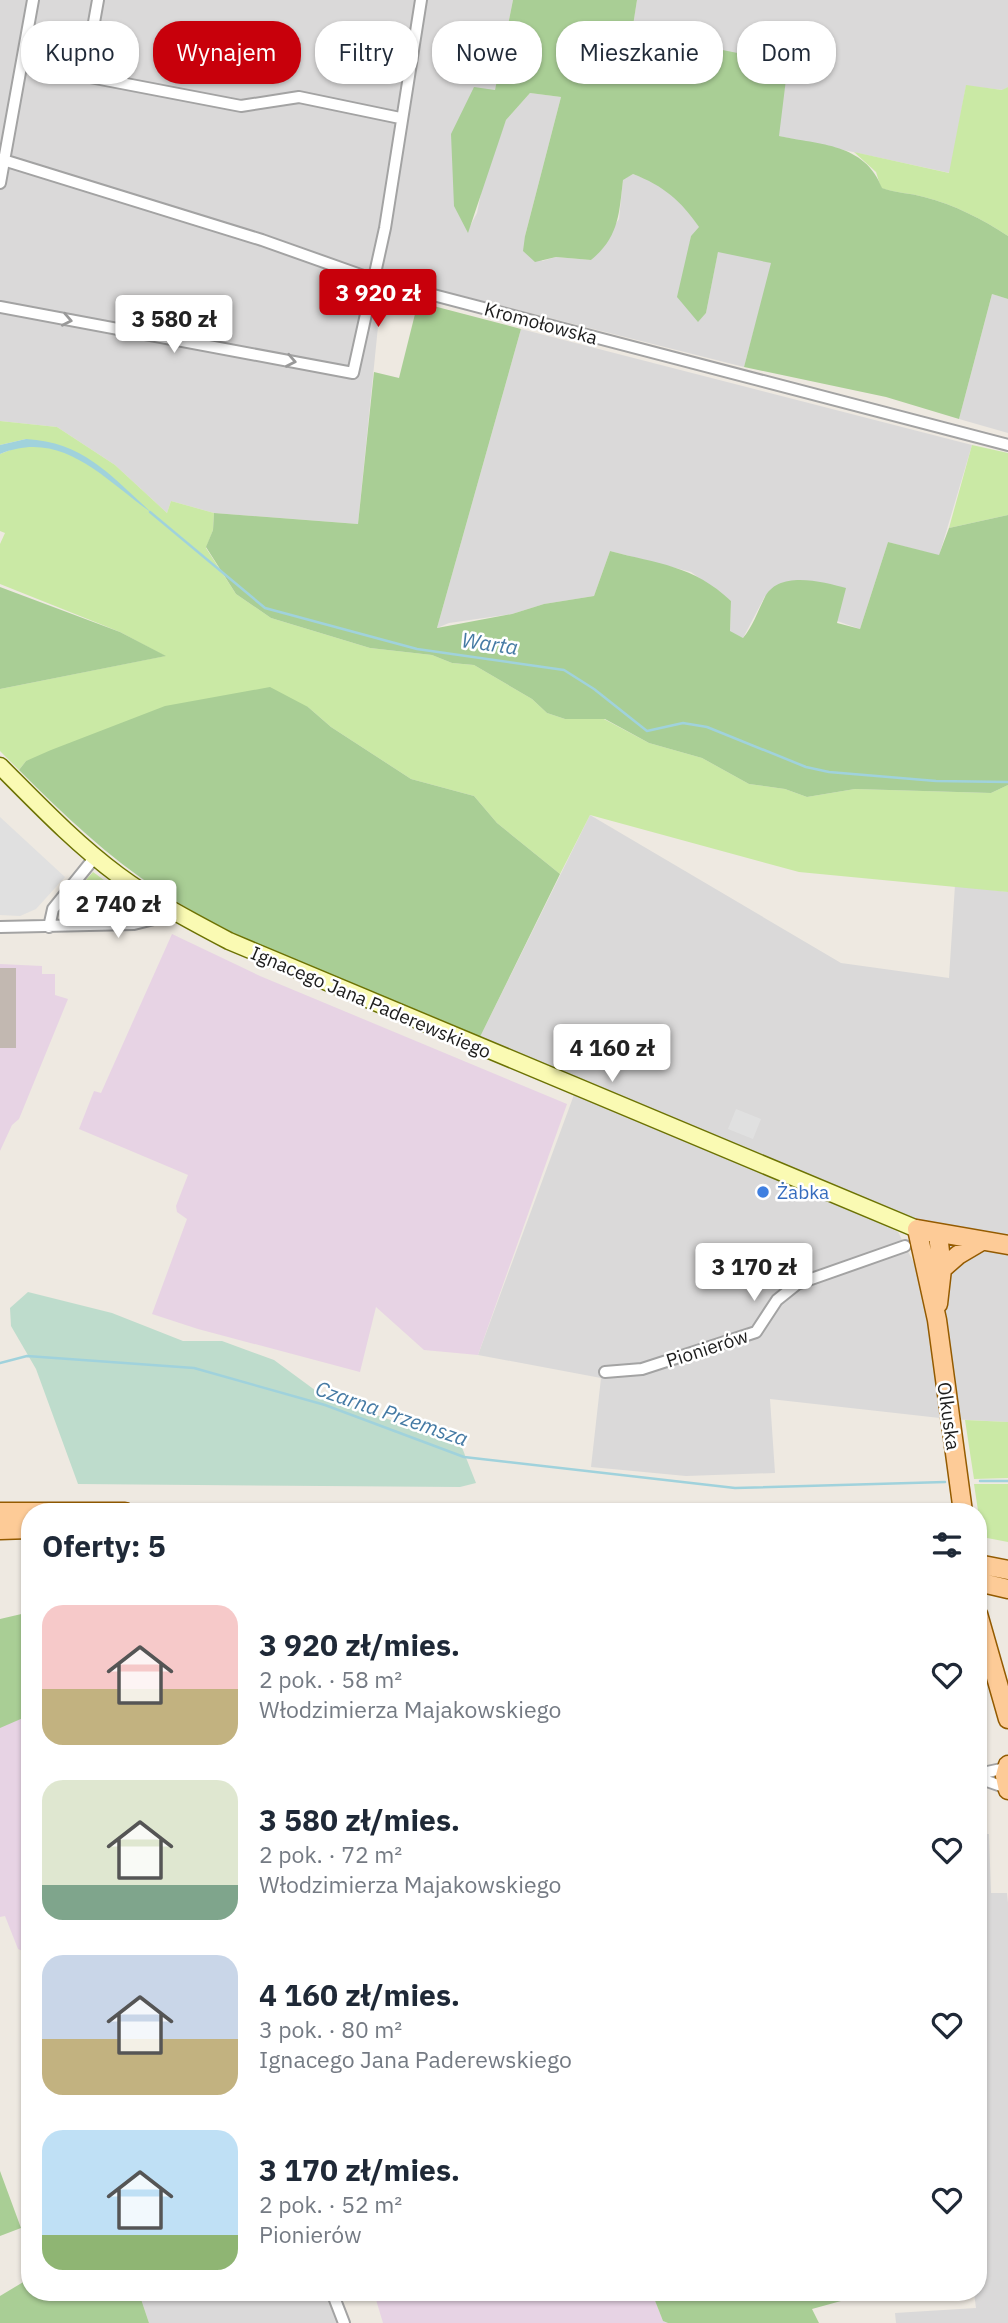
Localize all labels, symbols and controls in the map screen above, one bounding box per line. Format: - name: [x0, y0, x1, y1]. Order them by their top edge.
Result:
- chip: Kupno: [21, 21, 139, 84]
- chip: Wynajem: [153, 21, 301, 84]
- chip: Filtry: [315, 21, 418, 84]
- chip: Nowe: [432, 21, 542, 84]
- chip: Mieszkanie: [556, 21, 723, 84]
- chip: Dom: [737, 21, 836, 84]
- pin: 3 920 zł: [306, 270, 450, 329]
- text: 3 920 zł: [335, 277, 421, 307]
- pin: 3 580 zł: [102, 296, 246, 355]
- street label: Kromołowska: [482, 296, 600, 350]
- text: 3 580 zł: [131, 303, 217, 333]
- one-way arrow: [61, 311, 73, 326]
- one-way arrow: [285, 353, 297, 368]
- water label: Warta: [460, 625, 520, 661]
- pin: 2 740 zł: [46, 880, 190, 940]
- text: 2 740 zł: [75, 888, 161, 918]
- street label: Ignacego Jana Paderewskiego: [247, 940, 495, 1064]
- pin: 4 160 zł: [540, 1024, 684, 1084]
- text: 4 160 zł: [569, 1032, 655, 1062]
- place label: Żabka: [777, 1180, 829, 1204]
- marker: Żabka: [755, 1184, 771, 1200]
- pin: 3 170 zł: [682, 1244, 826, 1303]
- text: 3 170 zł: [711, 1251, 797, 1281]
- street label: Pionierów: [663, 1323, 751, 1373]
- water label: Czarna Przemsza: [312, 1374, 472, 1452]
- street label: Olkuska: [932, 1380, 966, 1452]
- text: Oferty: 5: [42, 1526, 166, 1565]
- icon: filters: [928, 1526, 966, 1564]
- text: 3 920 zł/mies.: [259, 1625, 460, 1664]
- icon: home: [98, 1633, 182, 1717]
- icon: heart: [928, 1656, 966, 1694]
- text: 2 pok. · 58 m²: [259, 1664, 402, 1694]
- text: Włodzimierza Majakowskiego: [259, 1694, 562, 1724]
- text: 3 580 zł/mies.: [259, 1800, 460, 1839]
- icon: home: [98, 1808, 182, 1892]
- icon: heart: [928, 1831, 966, 1869]
- text: 2 pok. · 72 m²: [259, 1839, 402, 1869]
- text: Włodzimierza Majakowskiego: [259, 1869, 562, 1899]
- text: 4 160 zł/mies.: [259, 1975, 460, 2014]
- icon: home: [98, 1983, 182, 2067]
- icon: heart: [928, 2006, 966, 2044]
- text: 3 pok. · 80 m²: [259, 2014, 402, 2044]
- text: Ignacego Jana Paderewskiego: [259, 2044, 572, 2074]
- text: 3 170 zł/mies.: [259, 2150, 460, 2189]
- icon: home: [98, 2158, 182, 2242]
- icon: heart: [928, 2181, 966, 2219]
- text: 2 pok. · 52 m²: [259, 2189, 402, 2219]
- text: Pionierów: [259, 2219, 362, 2249]

